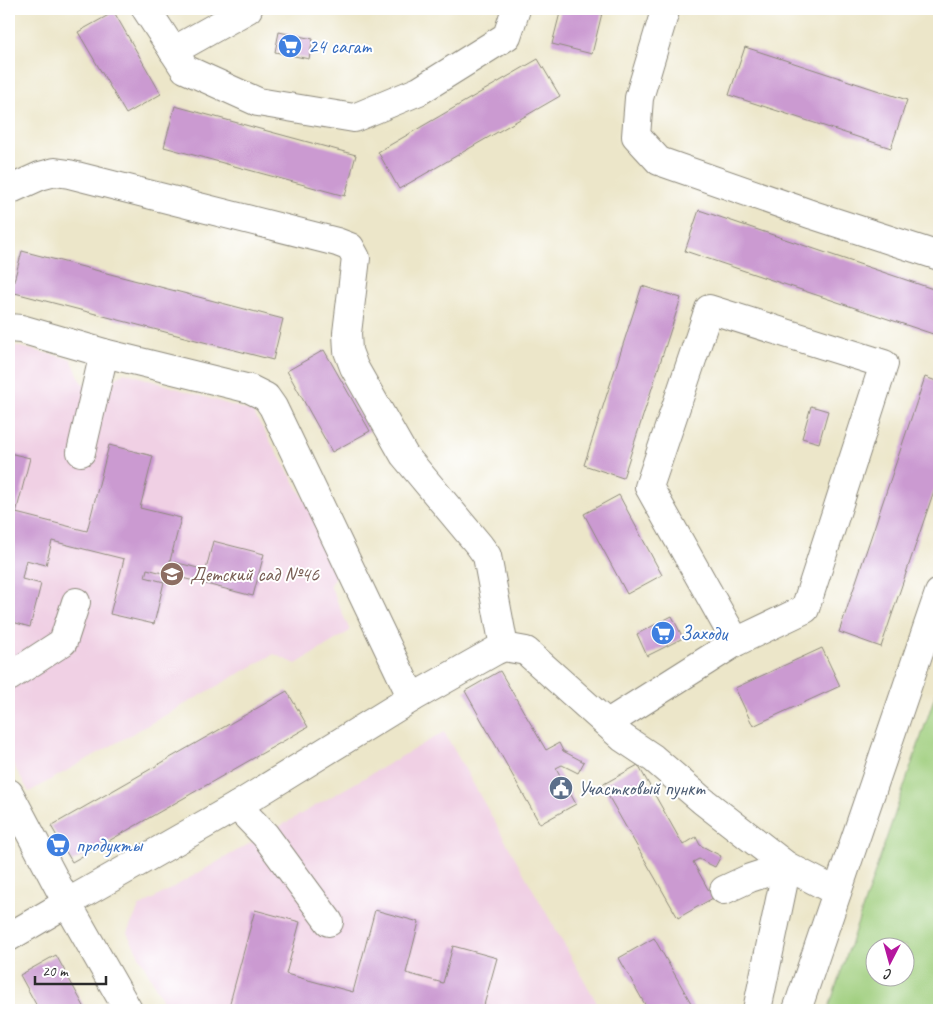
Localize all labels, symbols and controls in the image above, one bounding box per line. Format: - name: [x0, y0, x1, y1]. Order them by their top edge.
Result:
- supermarket icon: 24 сагат: [277, 33, 303, 59]
- place label: 24 сагат: [308, 34, 372, 59]
- school or university icon: Детский сад №46: [159, 561, 185, 587]
- place label: Детский сад №46: [190, 562, 320, 587]
- supermarket icon: Заходи: [650, 620, 676, 646]
- place label: Заходи: [680, 621, 729, 646]
- public building icon: Участковый пункт: [548, 775, 574, 801]
- place label: Участковый пункт: [578, 776, 706, 801]
- supermarket icon: продукты: [45, 832, 71, 858]
- place label: продукты: [76, 833, 143, 858]
- north arrow: [866, 936, 916, 986]
- scale bar: [35, 954, 106, 986]
- text: 20 m: [42, 962, 69, 981]
- text: С: [882, 965, 893, 983]

